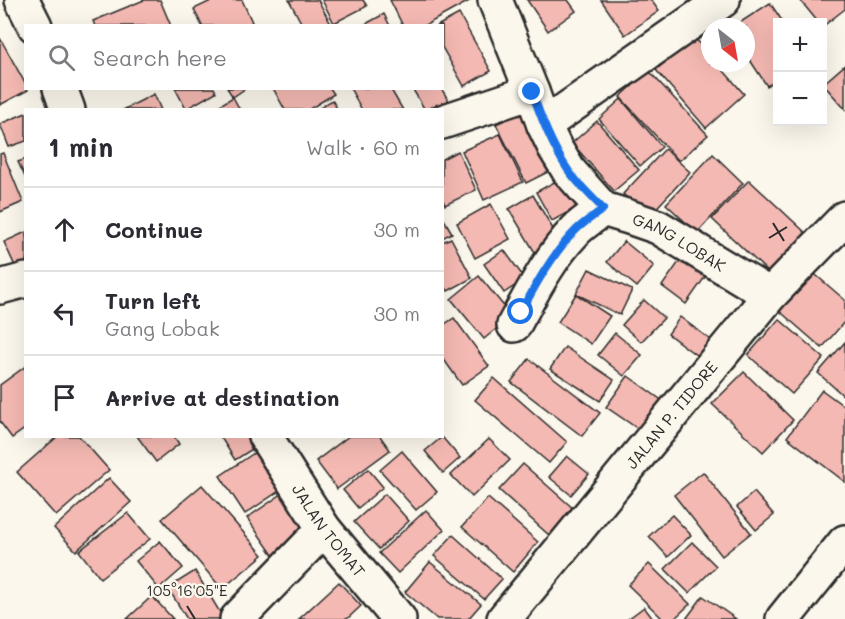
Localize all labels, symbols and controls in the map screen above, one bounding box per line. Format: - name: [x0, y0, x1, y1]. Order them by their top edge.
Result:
- north arrow: [701, 18, 755, 72]
- map controls: [773, 18, 827, 126]
- button: +: [773, 18, 827, 72]
- search box: [24, 24, 444, 90]
- icon: search: [45, 41, 78, 74]
- text: Search here: [93, 43, 227, 72]
- button: −: [773, 72, 827, 126]
- route end: [518, 78, 544, 104]
- text: 1 min: [48, 130, 113, 164]
- text: Walk · 60 m: [306, 134, 420, 160]
- street label: GANG LOBAK: [630, 208, 730, 276]
- icon: ahead: [48, 213, 81, 246]
- text: Continue: [105, 215, 203, 244]
- text: 30 m: [374, 216, 420, 242]
- text: Turn left: [105, 286, 201, 315]
- icon: left: [48, 297, 81, 330]
- route start: [507, 298, 533, 324]
- text: 30 m: [374, 300, 420, 326]
- text: Gang Lobak: [105, 315, 220, 341]
- street label: JALAN P. TIDORE: [621, 356, 722, 473]
- icon: arrive: [48, 381, 81, 414]
- text: Arrive at destination: [105, 383, 340, 412]
- street label: JALAN TOMAT: [288, 480, 370, 581]
- text: 105°16'05"E: [146, 580, 228, 600]

